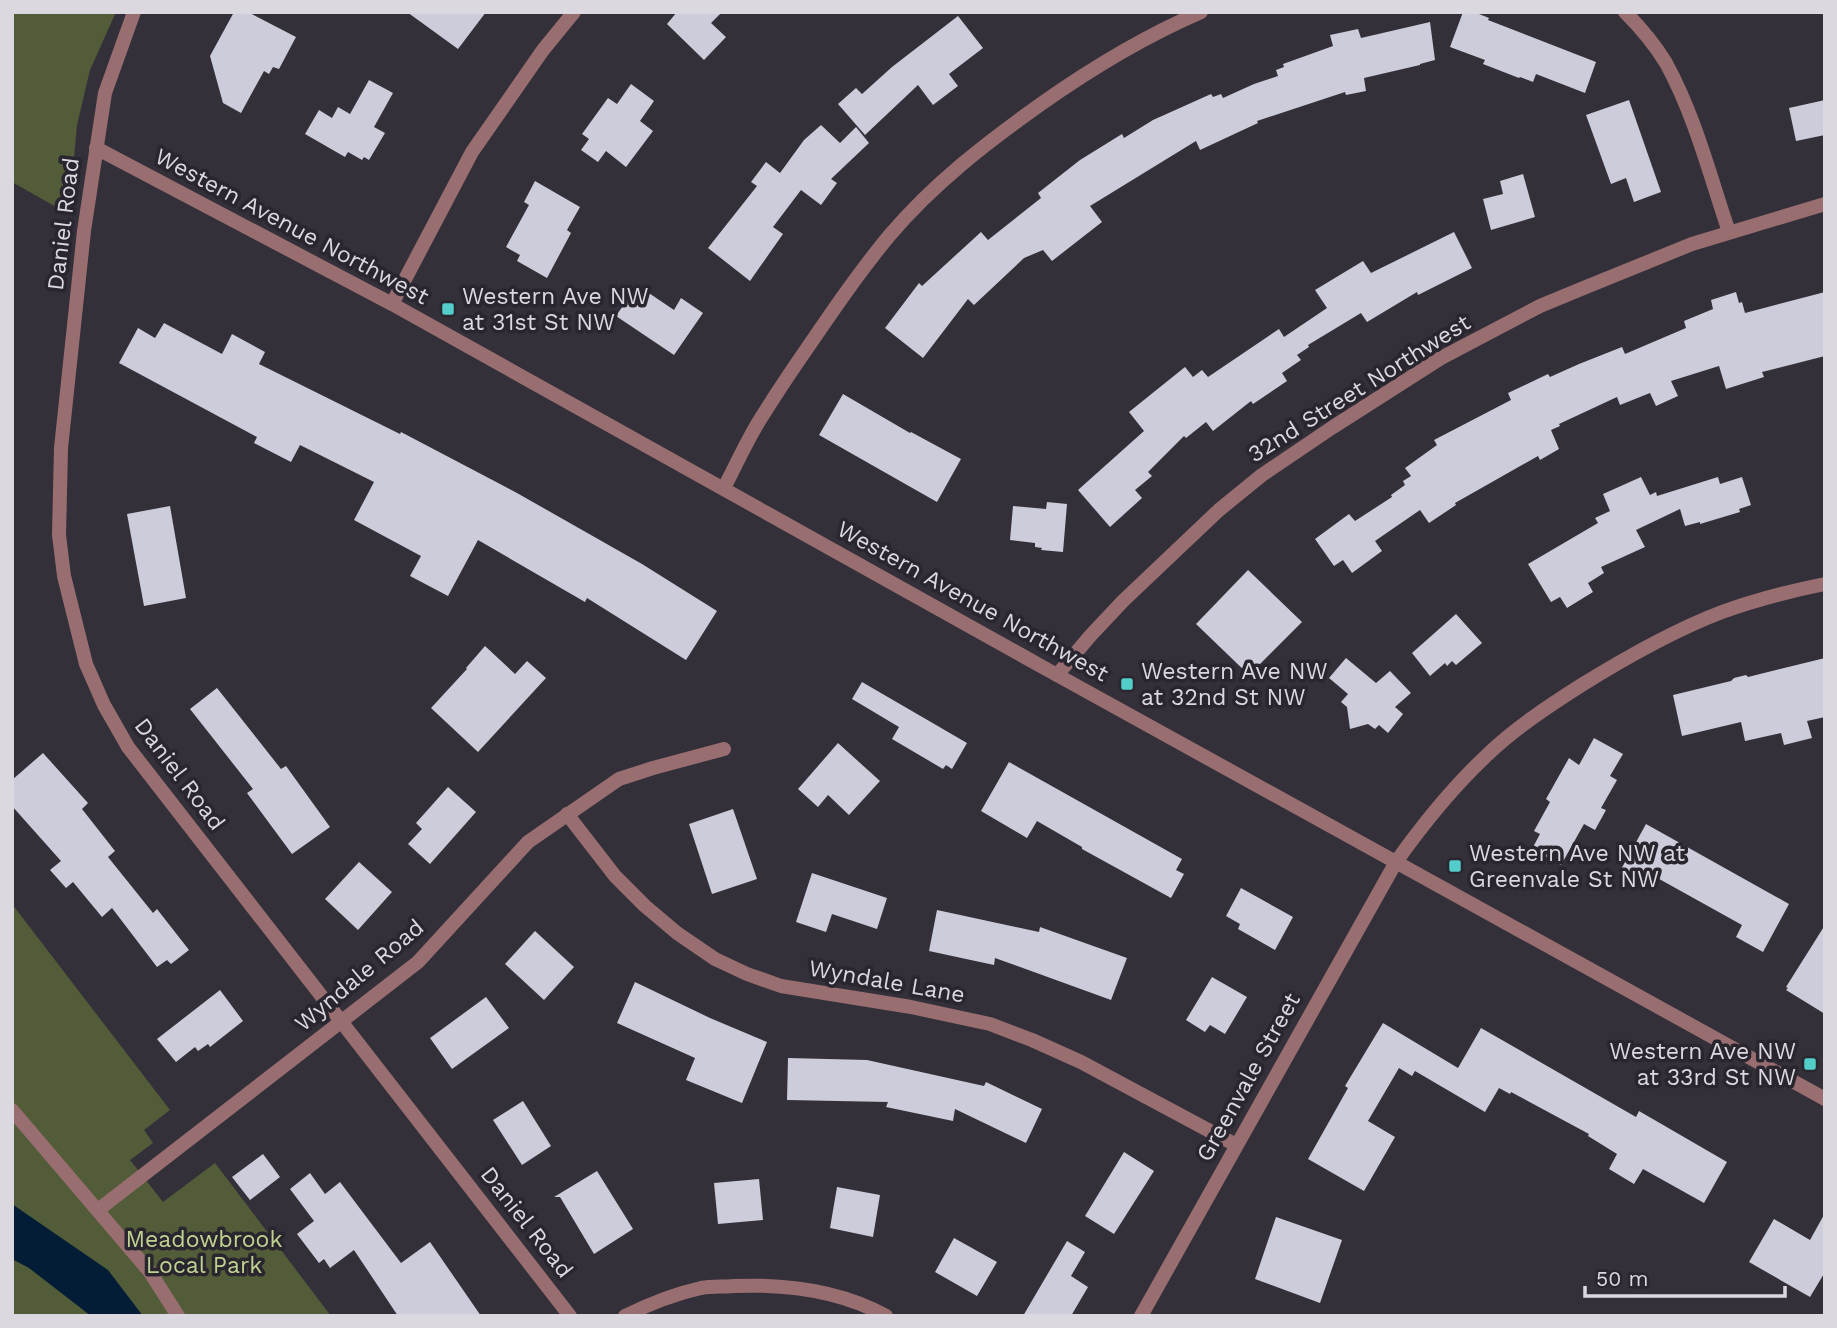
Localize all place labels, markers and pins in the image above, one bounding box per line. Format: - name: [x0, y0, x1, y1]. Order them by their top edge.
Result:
- place label: Western Ave NW at 31st St NW: [462, 283, 649, 336]
- marker: Western Ave NW at 31st St NW: [440, 301, 456, 317]
- place label: Western Ave NW at 32nd St NW: [1141, 658, 1328, 711]
- marker: Western Ave NW at 32nd St NW: [1119, 676, 1135, 692]
- place label: Western Ave NW at Greenvale St NW: [1469, 840, 1685, 893]
- marker: Western Ave NW at Greenvale St NW: [1447, 858, 1463, 874]
- place label: Western Ave NW at 33rd St NW: [1609, 1038, 1796, 1091]
- marker: Western Ave NW at 33rd St NW: [1802, 1056, 1818, 1072]

